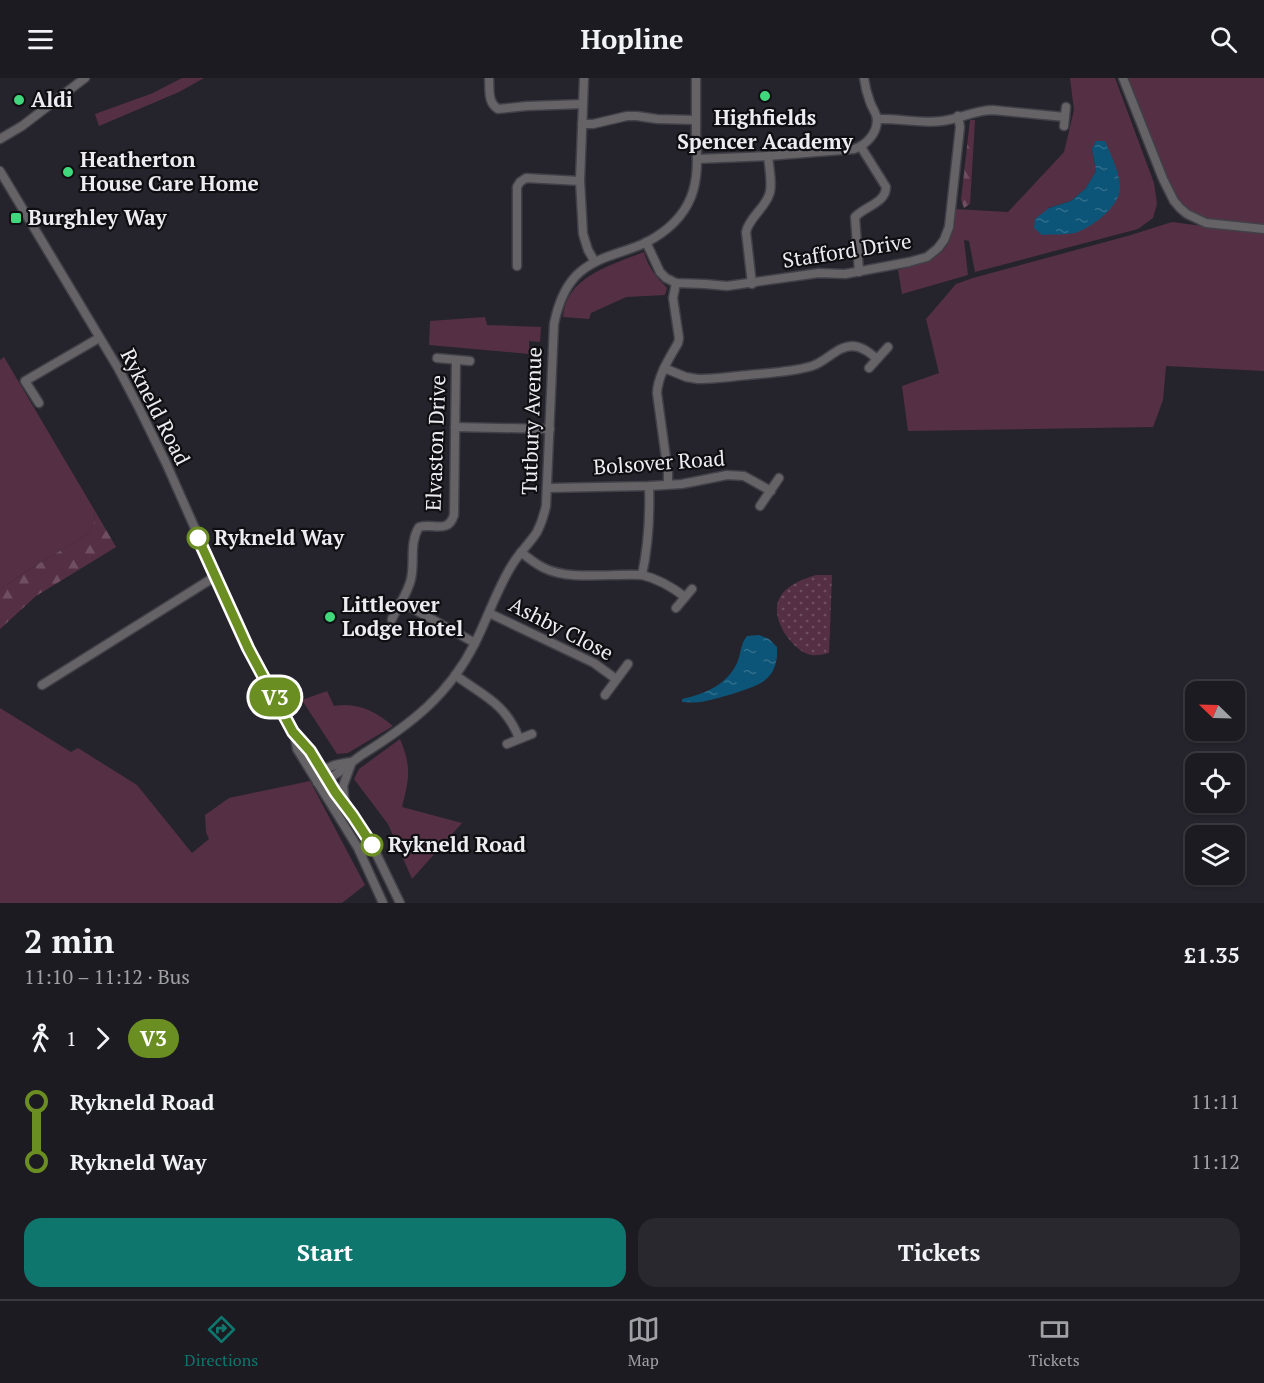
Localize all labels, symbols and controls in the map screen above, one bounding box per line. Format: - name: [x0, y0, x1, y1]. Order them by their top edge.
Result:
- text: Hopline: [580, 21, 684, 57]
- icon: menu: [24, 23, 57, 56]
- icon: search: [1207, 23, 1240, 56]
- place label: Aldi: [31, 85, 73, 113]
- marker: Highfields Spencer Academy: [758, 89, 772, 103]
- marker: Aldi: [12, 93, 26, 107]
- place label: Highfields Spencer Academy: [677, 103, 854, 155]
- place label: Heatherton House Care Home: [80, 145, 259, 197]
- marker: Heatherton House Care Home: [61, 165, 75, 179]
- place label: Burghley Way: [28, 203, 168, 231]
- marker: Burghley Way: [9, 211, 23, 225]
- street label: Stafford Drive: [780, 226, 913, 274]
- street label: Rykneld Road: [115, 344, 197, 470]
- street label: Tutbury Avenue: [514, 346, 548, 496]
- street label: Elvaston Drive: [419, 375, 451, 511]
- street label: Bolsover Road: [592, 443, 726, 481]
- place label: Rykneld Way: [214, 523, 345, 551]
- marker: Rykneld Way: [187, 527, 209, 549]
- place label: Littleover Lodge Hotel: [342, 590, 463, 642]
- street label: Ashby Close: [504, 590, 618, 666]
- marker: Littleover Lodge Hotel: [323, 610, 337, 624]
- line badge: V3: [248, 678, 302, 716]
- north arrow: [1185, 681, 1245, 741]
- map controls: [1185, 681, 1245, 885]
- text: V3: [261, 683, 289, 711]
- button: locate: [1185, 753, 1245, 813]
- button: layers: [1185, 825, 1245, 885]
- place label: Rykneld Road: [388, 830, 526, 858]
- marker: Rykneld Road: [361, 834, 383, 856]
- text: 2 min: [24, 919, 114, 962]
- text: £1.35: [1184, 940, 1240, 969]
- text: 11:10 – 11:12 · Bus: [24, 963, 190, 990]
- icon: walk: [24, 1022, 57, 1055]
- icon: forward: [86, 1022, 119, 1055]
- text: V3: [140, 1024, 167, 1052]
- text: 1: [66, 1025, 77, 1052]
- text: Rykneld Road: [70, 1087, 215, 1116]
- text: 11:11: [1191, 1088, 1240, 1115]
- text: Rykneld Way: [70, 1147, 206, 1176]
- text: 11:12: [1191, 1148, 1240, 1175]
- button: Start: [24, 1218, 626, 1287]
- button: Tickets: [638, 1218, 1240, 1287]
- tab: Directions: [184, 1313, 258, 1371]
- tab: Map: [627, 1313, 660, 1371]
- tab: Tickets: [1028, 1313, 1080, 1371]

